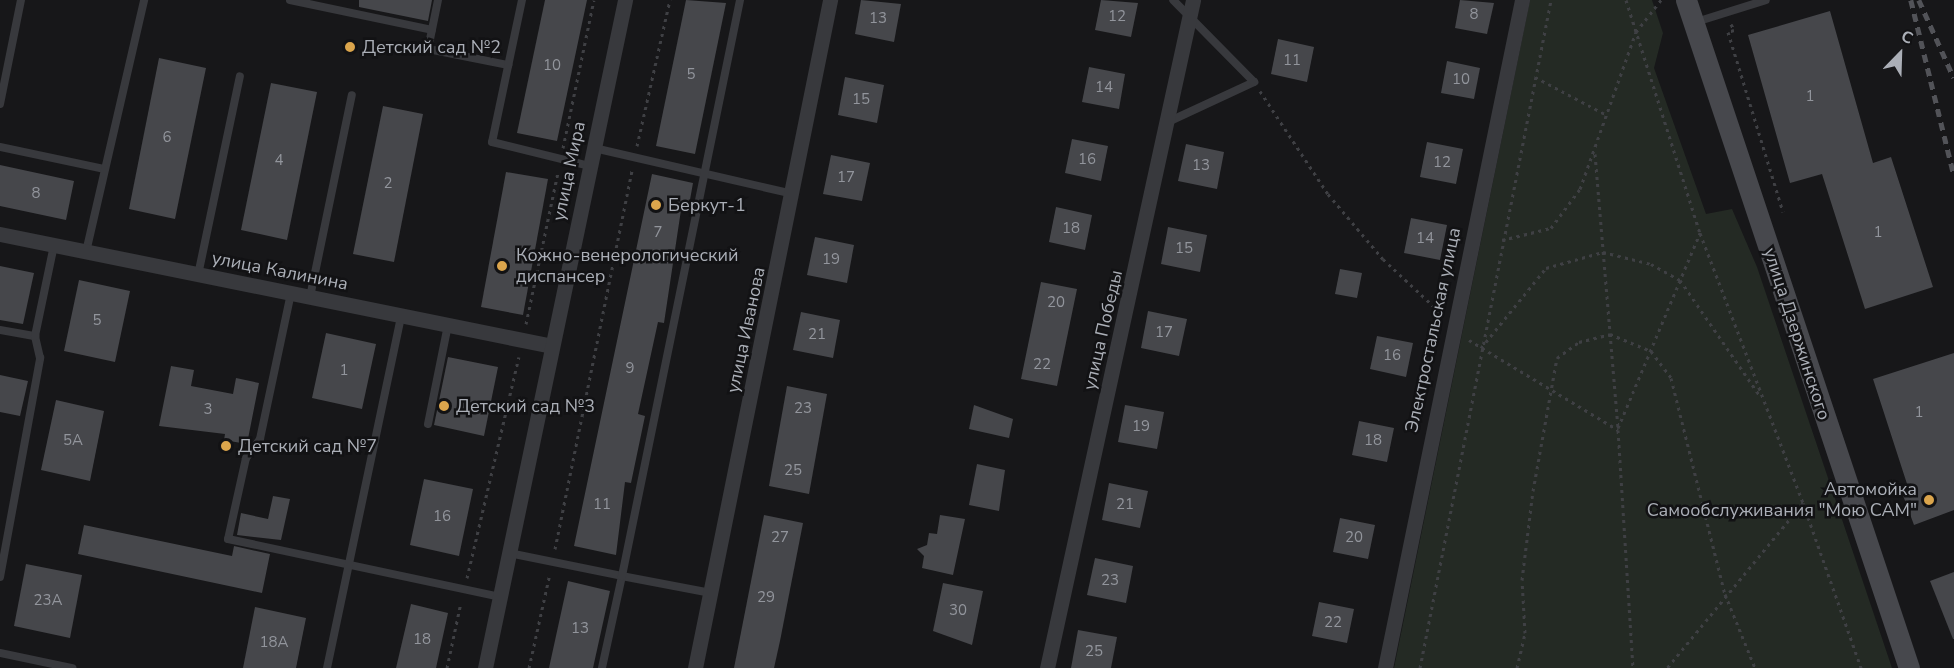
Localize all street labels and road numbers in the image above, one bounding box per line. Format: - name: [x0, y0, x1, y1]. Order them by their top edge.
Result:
- street label: улица Мира: [548, 119, 590, 223]
- street label: Электростальская улица: [1401, 226, 1465, 434]
- street label: улица Дзержинского: [1759, 245, 1835, 423]
- street label: улица Калинина: [210, 247, 350, 295]
- street label: улица Иванова: [722, 265, 770, 395]
- street label: улица Победы: [1079, 268, 1127, 392]

